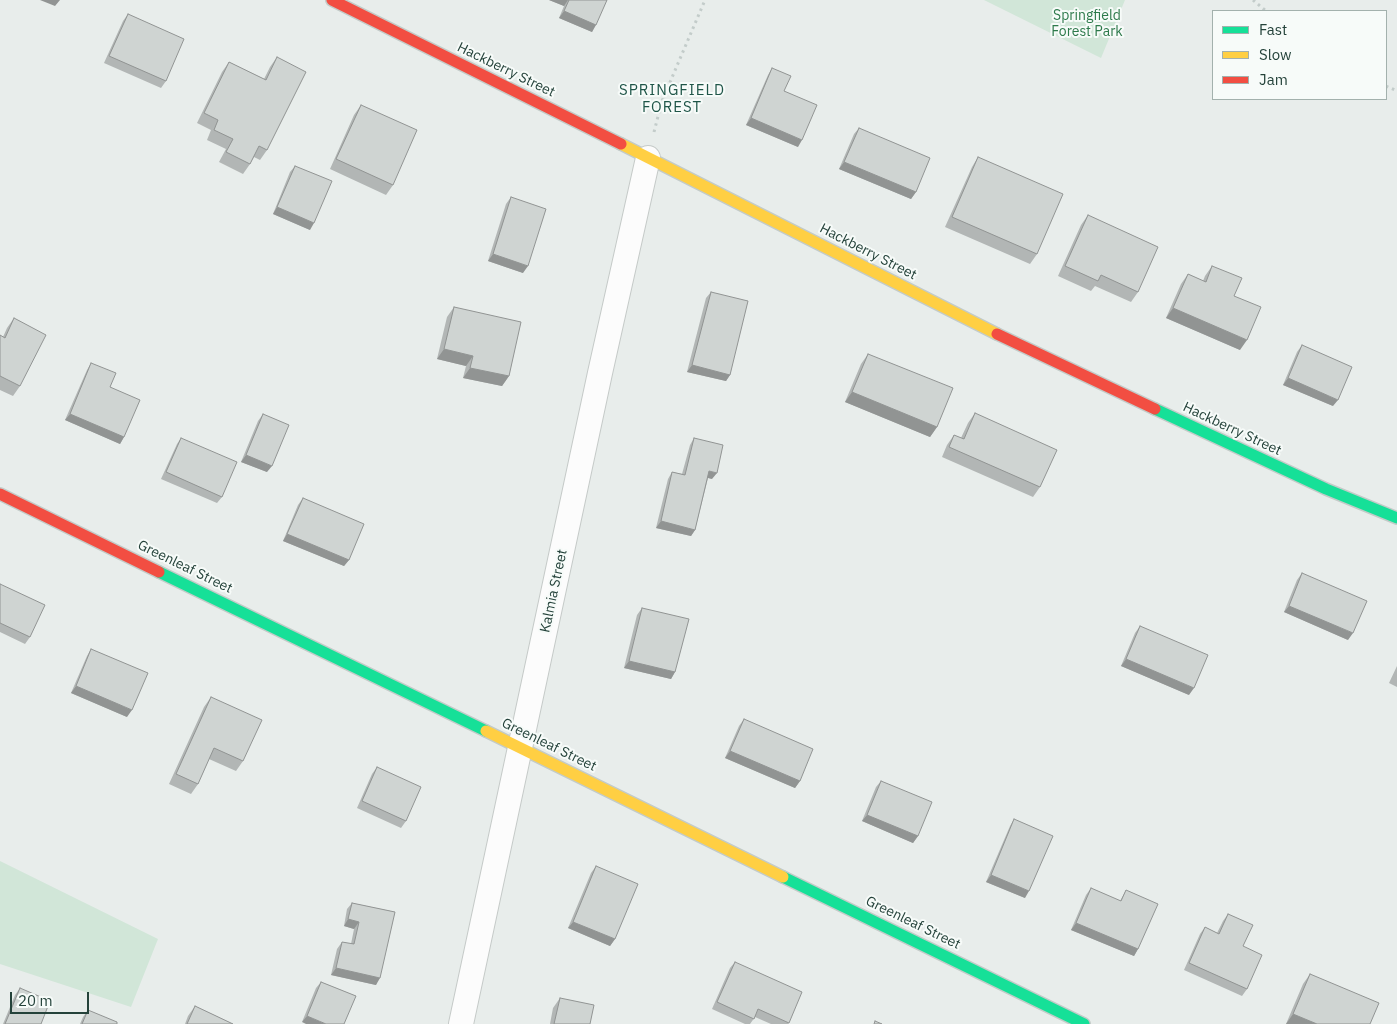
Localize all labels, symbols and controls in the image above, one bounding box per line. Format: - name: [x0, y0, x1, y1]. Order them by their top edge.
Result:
- park label: Springfield Forest Park: [1051, 8, 1123, 40]
- legend: [1212, 10, 1387, 100]
- text: Fast: [1259, 20, 1287, 39]
- street label: Hackberry Street: [454, 39, 558, 101]
- text: Slow: [1259, 45, 1292, 64]
- text: Jam: [1259, 70, 1288, 89]
- district label: SPRINGFIELD FOREST: [618, 82, 726, 117]
- street label: Hackberry Street: [817, 220, 919, 284]
- street label: Hackberry Street: [1180, 399, 1284, 459]
- street label: Greenleaf Street: [135, 537, 235, 597]
- street label: Kalmia Street: [537, 548, 571, 634]
- street label: Greenleaf Street: [499, 715, 599, 775]
- street label: Greenleaf Street: [863, 893, 963, 953]
- scale bar: [12, 982, 91, 1014]
- text: 20 m: [18, 991, 53, 1010]

